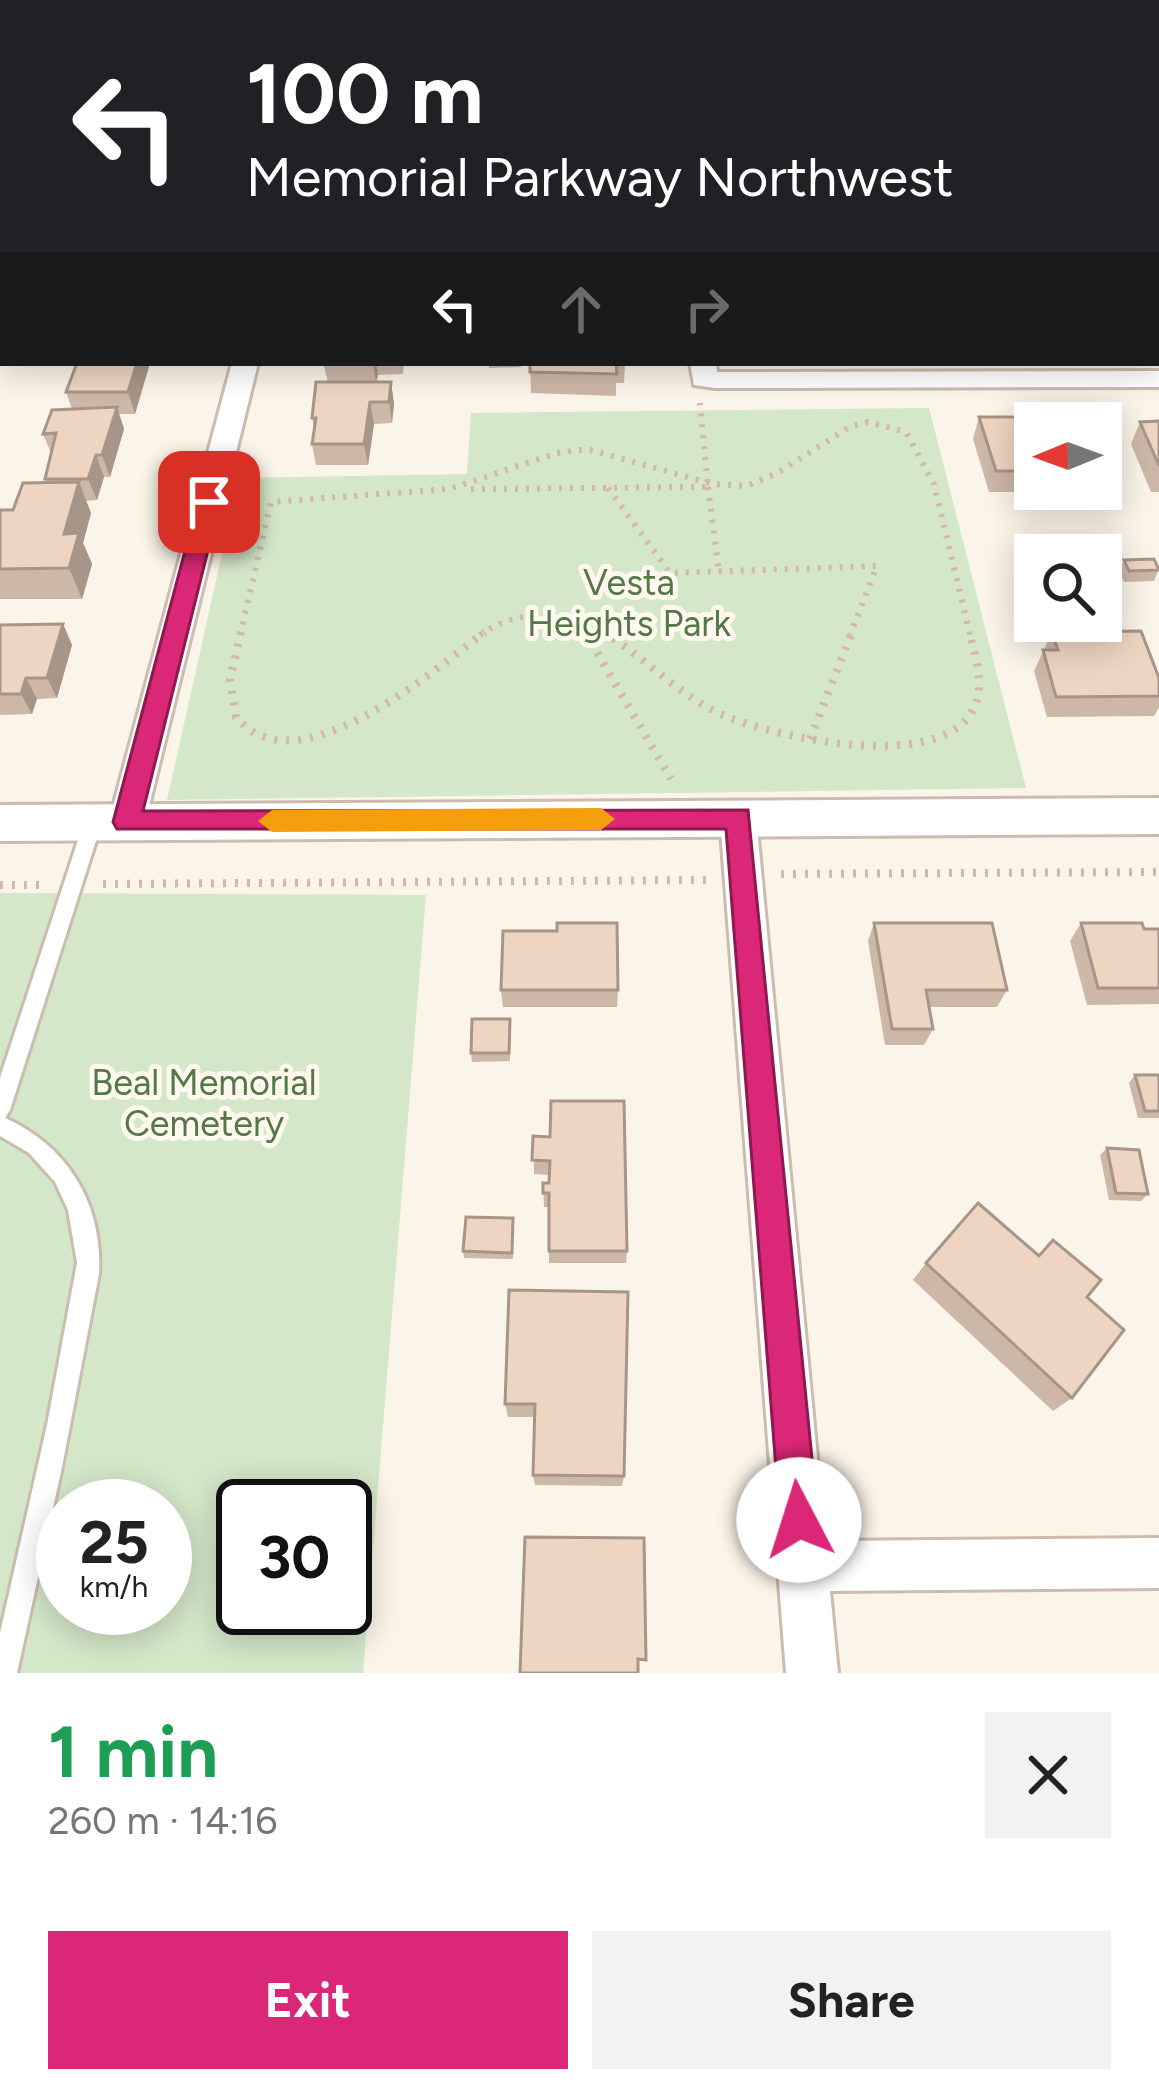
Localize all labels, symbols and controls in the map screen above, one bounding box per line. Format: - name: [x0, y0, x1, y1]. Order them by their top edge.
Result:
- text: 100 m: [246, 43, 484, 144]
- icon: left: [48, 48, 204, 204]
- text: Memorial Parkway Northwest: [246, 145, 954, 210]
- icon: left: [422, 276, 488, 342]
- icon: ahead: [548, 276, 614, 342]
- icon: right: [674, 276, 740, 342]
- north arrow: [1014, 402, 1122, 510]
- map controls: [1014, 402, 1122, 642]
- pin: [158, 451, 260, 553]
- icon: arrive: [176, 469, 242, 535]
- button: search: [1014, 534, 1122, 642]
- park label: Vesta Heights Park: [527, 561, 732, 645]
- park label: Beal Memorial Cemetery: [91, 1061, 317, 1145]
- position arrow: [736, 1457, 862, 1583]
- speed limit sign: 30: [216, 1479, 372, 1635]
- text: 25: [79, 1506, 149, 1578]
- text: km/h: [80, 1568, 148, 1605]
- text: 1 min: [48, 1709, 218, 1795]
- button: close: [985, 1712, 1111, 1838]
- text: 260 m · 14:16: [48, 1797, 277, 1844]
- button: Exit: [48, 1931, 568, 2069]
- button: Share: [592, 1931, 1111, 2069]

